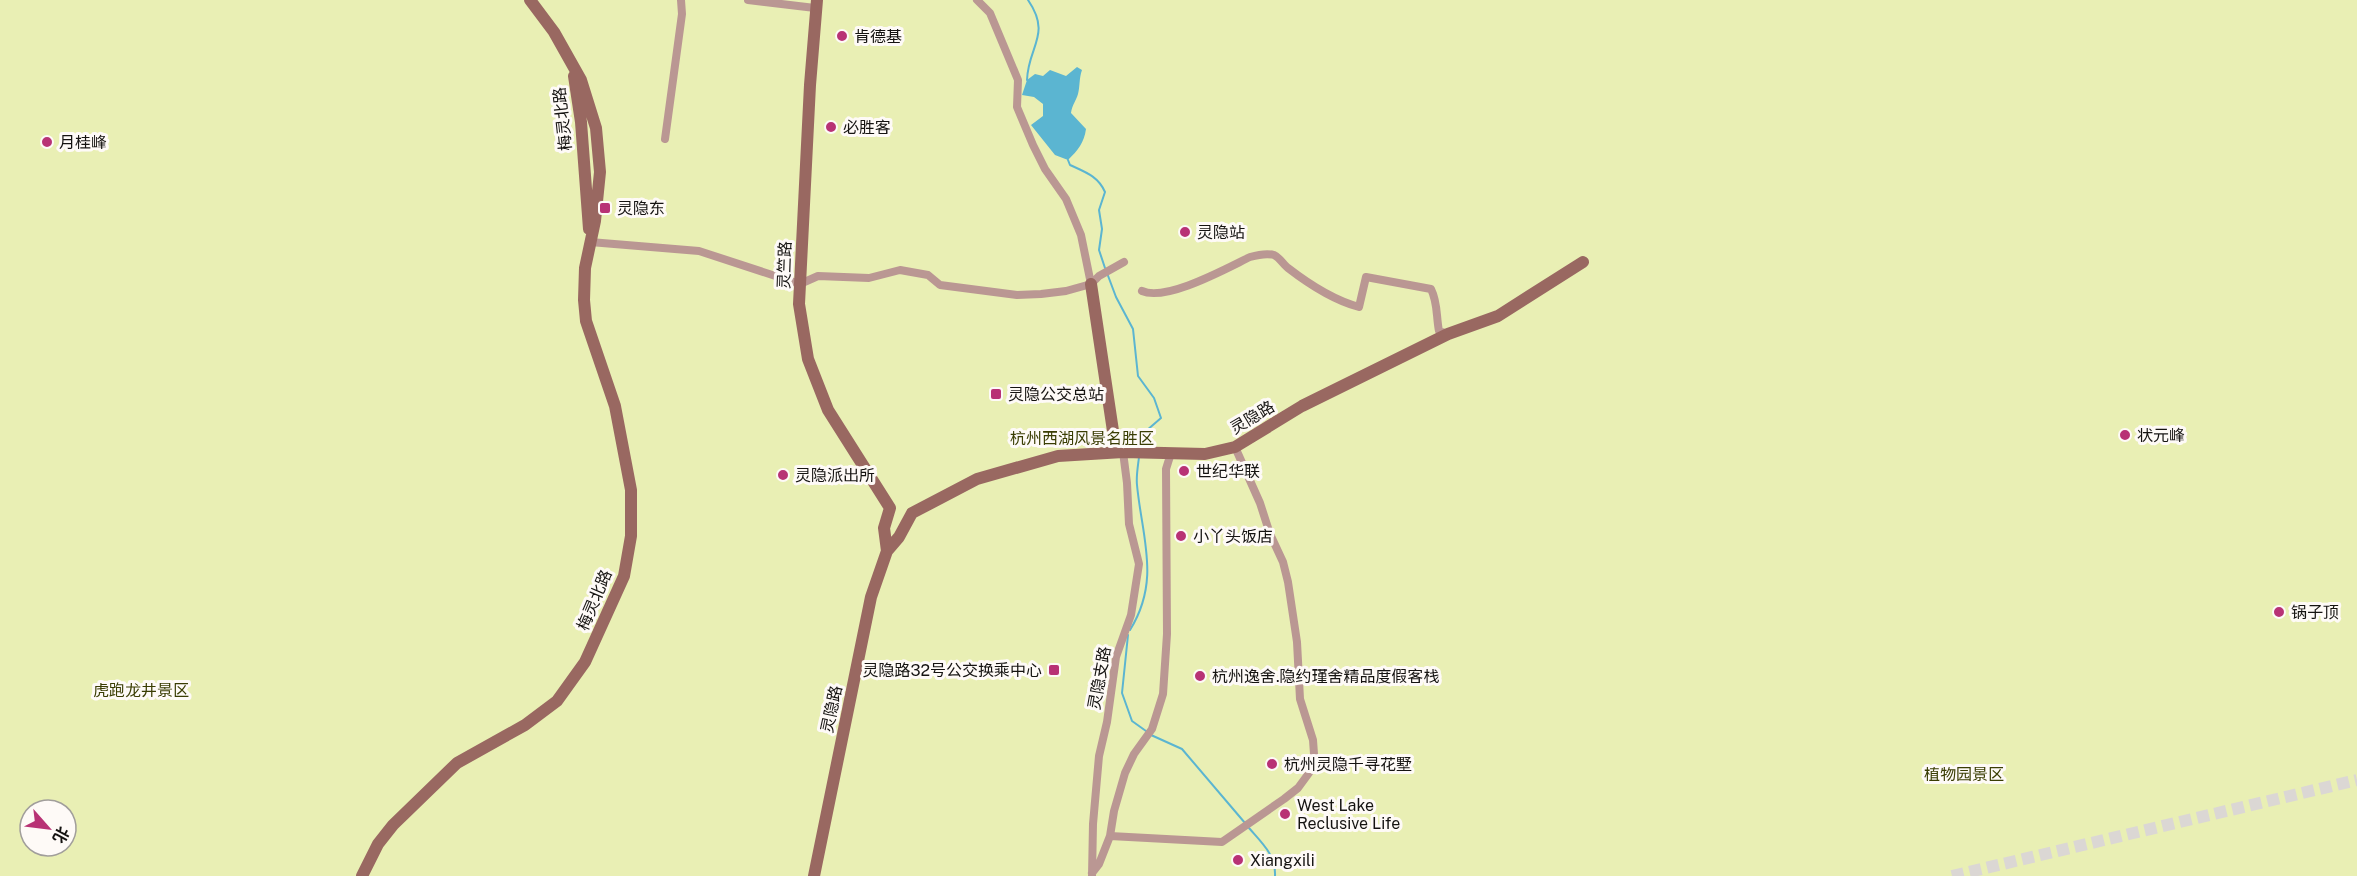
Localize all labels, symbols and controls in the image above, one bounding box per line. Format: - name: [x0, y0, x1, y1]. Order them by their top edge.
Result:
- place label: 肯德基: [854, 27, 902, 46]
- marker: 肯德基: [835, 29, 849, 43]
- street label: 梅灵北路: [550, 86, 575, 152]
- place label: 必胜客: [843, 118, 891, 137]
- marker: 必胜客: [824, 120, 838, 134]
- place label: 月桂峰: [59, 133, 107, 152]
- marker: 月桂峰: [40, 135, 54, 149]
- place label: 灵隐东: [617, 199, 665, 218]
- marker: 灵隐东: [598, 201, 612, 215]
- place label: 灵隐站: [1197, 223, 1245, 242]
- marker: 灵隐站: [1178, 225, 1192, 239]
- street label: 灵竺路: [774, 241, 795, 289]
- place label: 灵隐公交总站: [1008, 385, 1104, 404]
- marker: 灵隐公交总站: [989, 387, 1003, 401]
- street label: 灵隐路: [1227, 397, 1278, 438]
- place label: 状元峰: [2137, 426, 2185, 445]
- marker: 状元峰: [2118, 428, 2132, 442]
- park label: 杭州西湖风景名胜区: [1010, 429, 1154, 448]
- place label: 世纪华联: [1196, 462, 1260, 481]
- marker: 世纪华联: [1177, 464, 1191, 478]
- place label: 灵隐派出所: [795, 466, 875, 485]
- marker: 灵隐派出所: [776, 468, 790, 482]
- place label: 小丫头饭店: [1193, 527, 1273, 546]
- marker: 小丫头饭店: [1174, 529, 1188, 543]
- street label: 梅灵北路: [573, 567, 616, 633]
- place label: 锅子顶: [2291, 603, 2339, 622]
- marker: 锅子顶: [2272, 605, 2286, 619]
- street label: 灵隐支路: [1085, 645, 1114, 711]
- place label: 灵隐路32号公交换乘中心: [862, 661, 1042, 680]
- marker: 灵隐路32号公交换乘中心: [1047, 663, 1061, 677]
- place label: 杭州逸舍.隐约瑾舍精品度假客栈: [1212, 667, 1440, 686]
- marker: 杭州逸舍.隐约瑾舍精品度假客栈: [1193, 669, 1207, 683]
- park label: 虎跑龙井景区: [93, 681, 189, 700]
- street label: 灵隐路: [817, 684, 846, 735]
- place label: 杭州灵隐千寻花墅: [1284, 755, 1412, 774]
- marker: 杭州灵隐千寻花墅: [1265, 757, 1279, 771]
- park label: 植物园景区: [1924, 765, 2004, 784]
- place label: West Lake Reclusive Life: [1297, 796, 1400, 833]
- north arrow: [18, 798, 78, 858]
- marker: West Lake Reclusive Life: [1278, 807, 1292, 821]
- text: 北: [49, 823, 73, 846]
- place label: Xiangxili: [1250, 851, 1315, 870]
- marker: Xiangxili: [1231, 853, 1245, 867]

